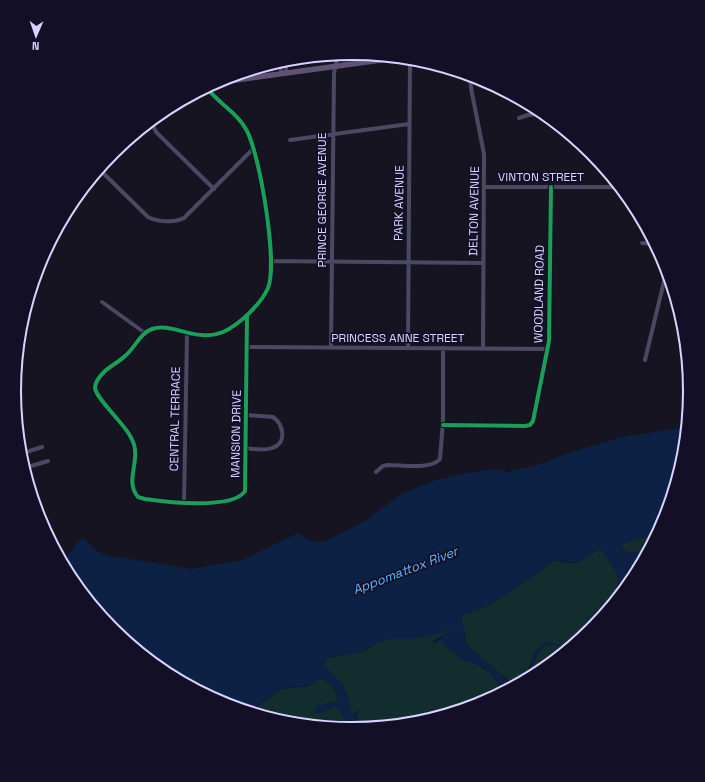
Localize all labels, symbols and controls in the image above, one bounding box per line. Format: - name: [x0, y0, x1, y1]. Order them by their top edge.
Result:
- north arrow: [16, 16, 56, 56]
- text: N: [32, 39, 40, 53]
- street label: PRINCE GEORGE AVENUE: [314, 132, 330, 267]
- street label: PARK AVENUE: [390, 165, 408, 241]
- street label: DELTON AVENUE: [465, 166, 483, 256]
- street label: VINTON STREET: [498, 169, 584, 185]
- street label: WOODLAND ROAD: [530, 245, 548, 343]
- street label: PRINCESS ANNE STREET: [331, 330, 465, 346]
- street label: CENTRAL TERRACE: [166, 366, 184, 471]
- street label: MANSION DRIVE: [227, 390, 245, 478]
- water label: Appomattox River: [350, 542, 462, 598]

